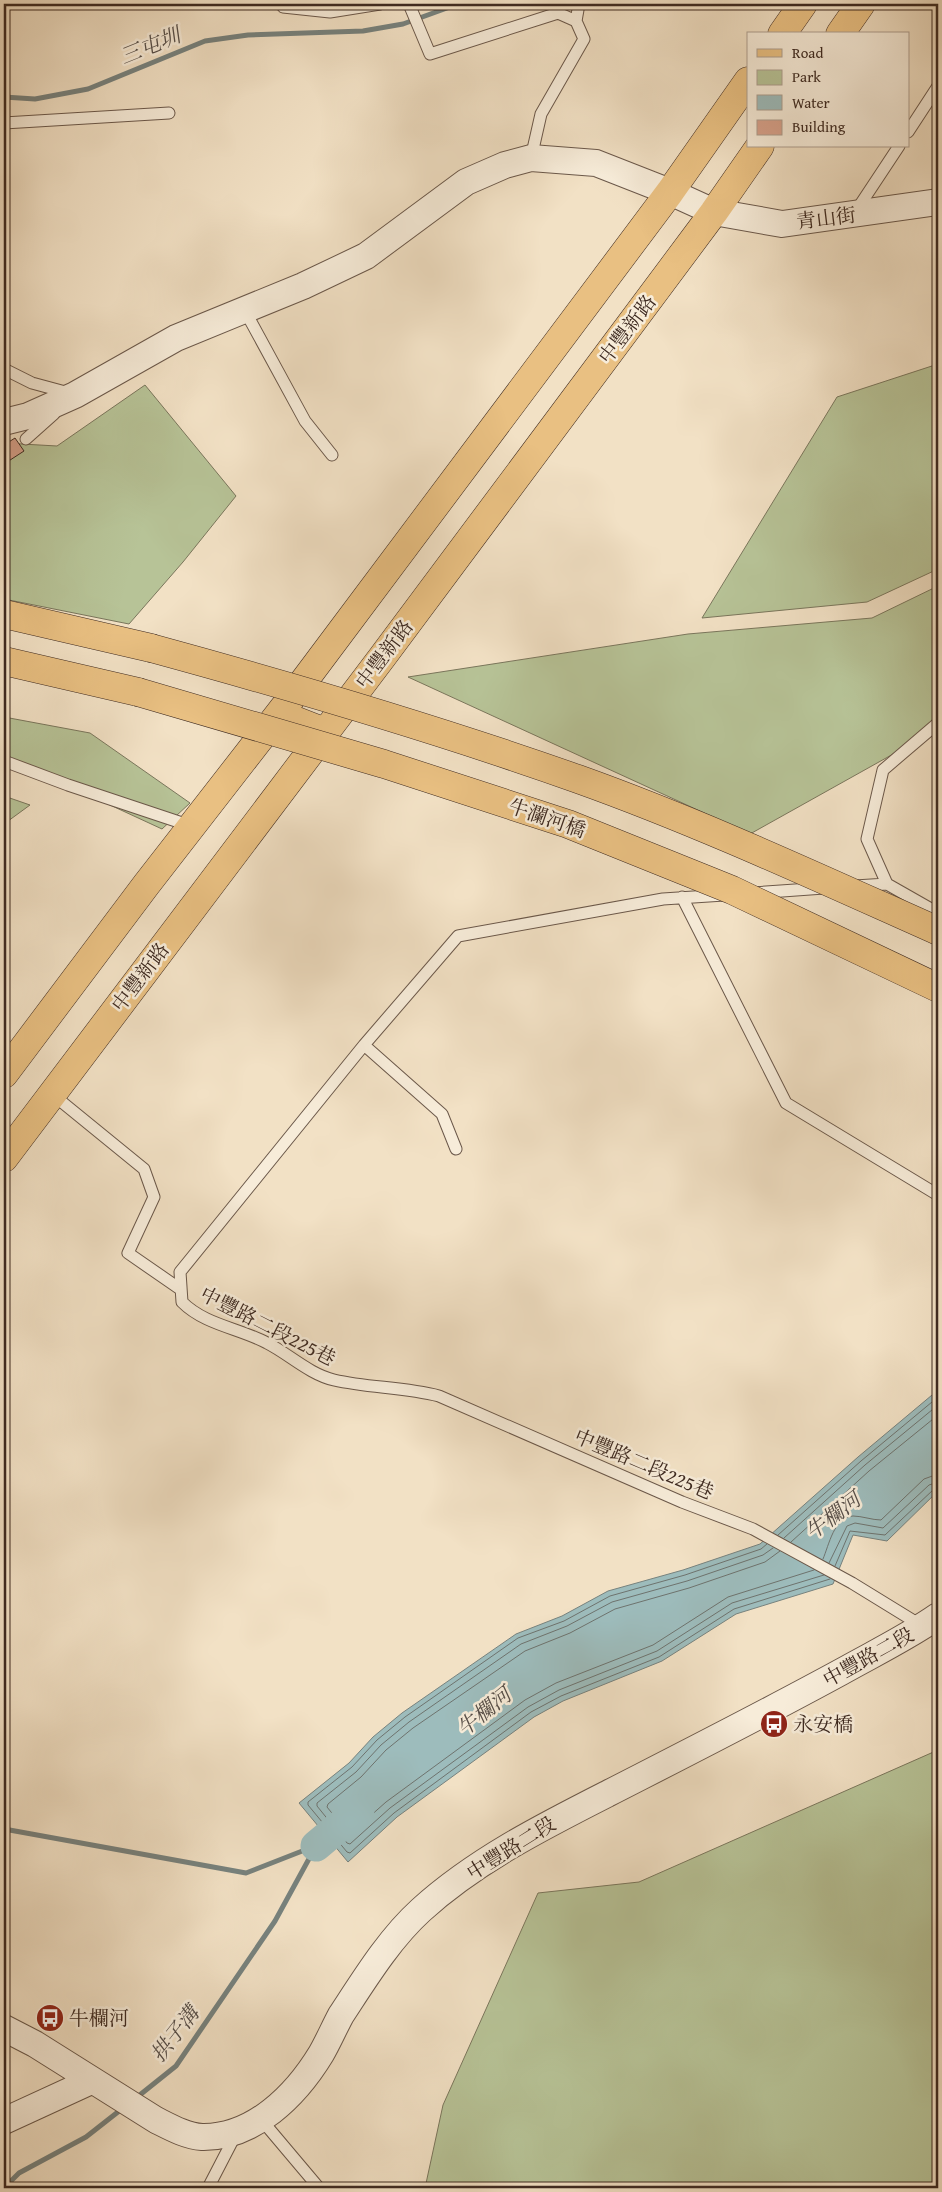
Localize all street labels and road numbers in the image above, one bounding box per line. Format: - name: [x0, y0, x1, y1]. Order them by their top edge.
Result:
- street label: 青山街: [794, 199, 857, 236]
- street label: 中豐新路: [591, 288, 662, 369]
- street label: 中豐新路: [348, 613, 419, 694]
- street label: 牛瀾河橋: [505, 791, 590, 844]
- street label: 中豐新路: [104, 936, 175, 1017]
- street label: 中豐路二段225巷: [195, 1279, 341, 1372]
- street label: 中豐路二段225巷: [570, 1421, 718, 1506]
- street label: 中豐路二段: [817, 1620, 919, 1693]
- street label: 中豐路二段: [461, 1809, 561, 1886]

